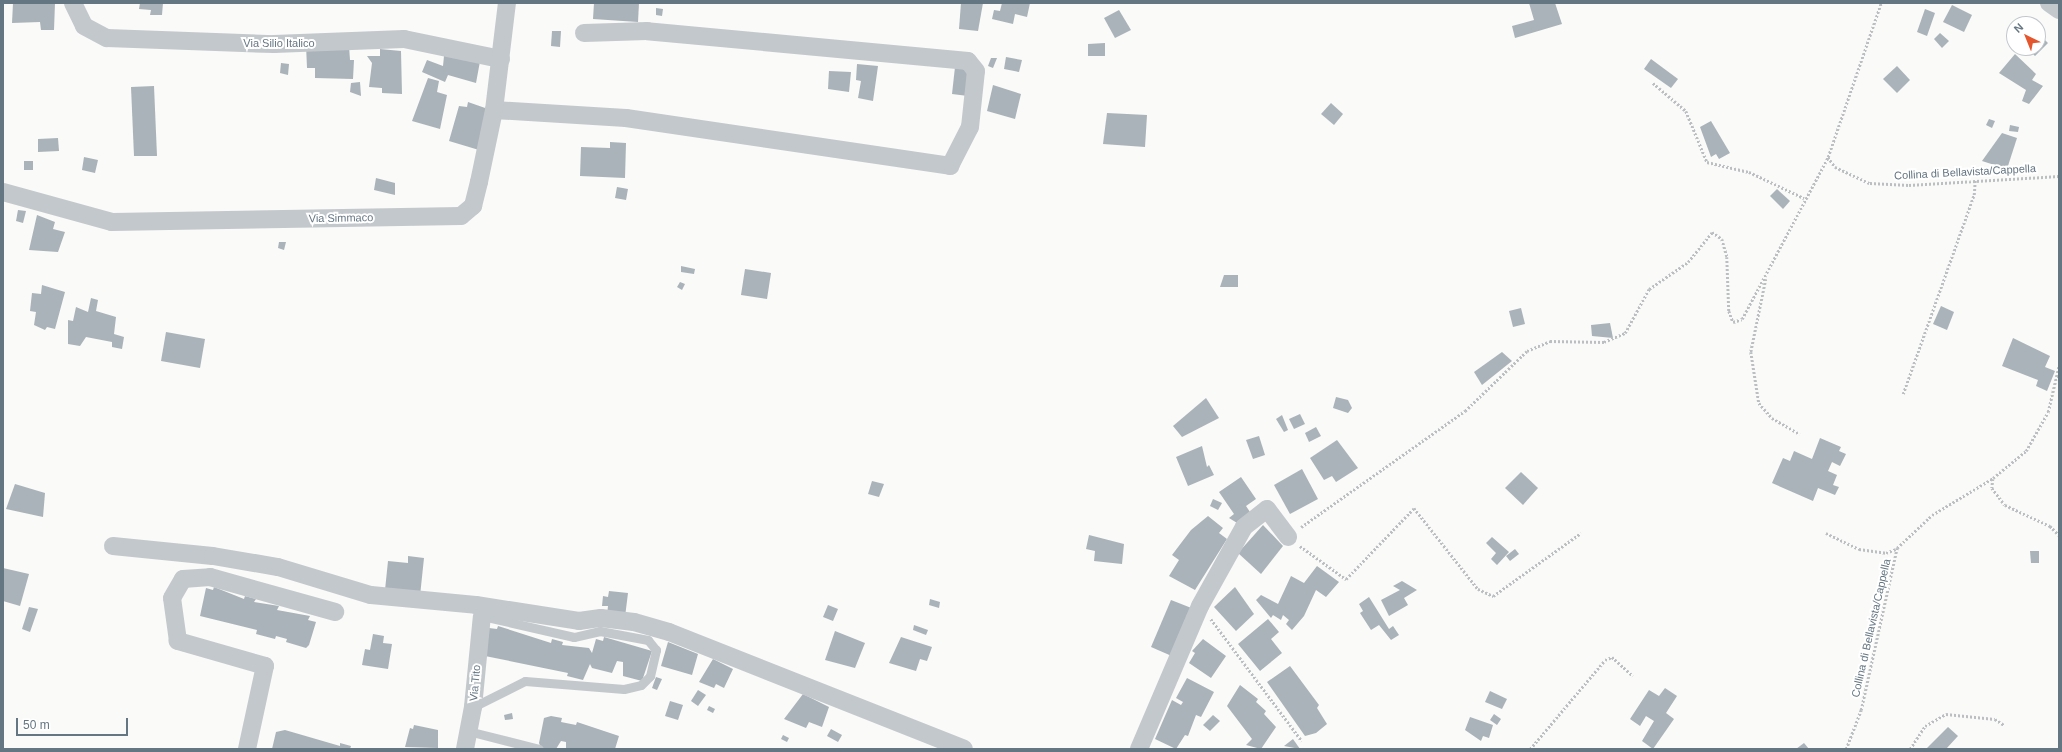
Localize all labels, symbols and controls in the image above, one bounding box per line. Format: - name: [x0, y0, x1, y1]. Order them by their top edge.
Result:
- north arrow: [2006, 16, 2046, 56]
- text: N: [2011, 21, 2025, 35]
- street label: Via Silio Italico: [243, 36, 315, 50]
- street label: Collina di Bellavista/Cappella: [1894, 162, 2036, 182]
- street label: Via Simmaco: [309, 211, 373, 225]
- street label: Collina di Bellavista/Cappella: [1849, 557, 1893, 699]
- street label: Via Tito: [467, 664, 483, 702]
- scale bar: [18, 710, 130, 736]
- text: 50 m: [23, 718, 50, 732]

